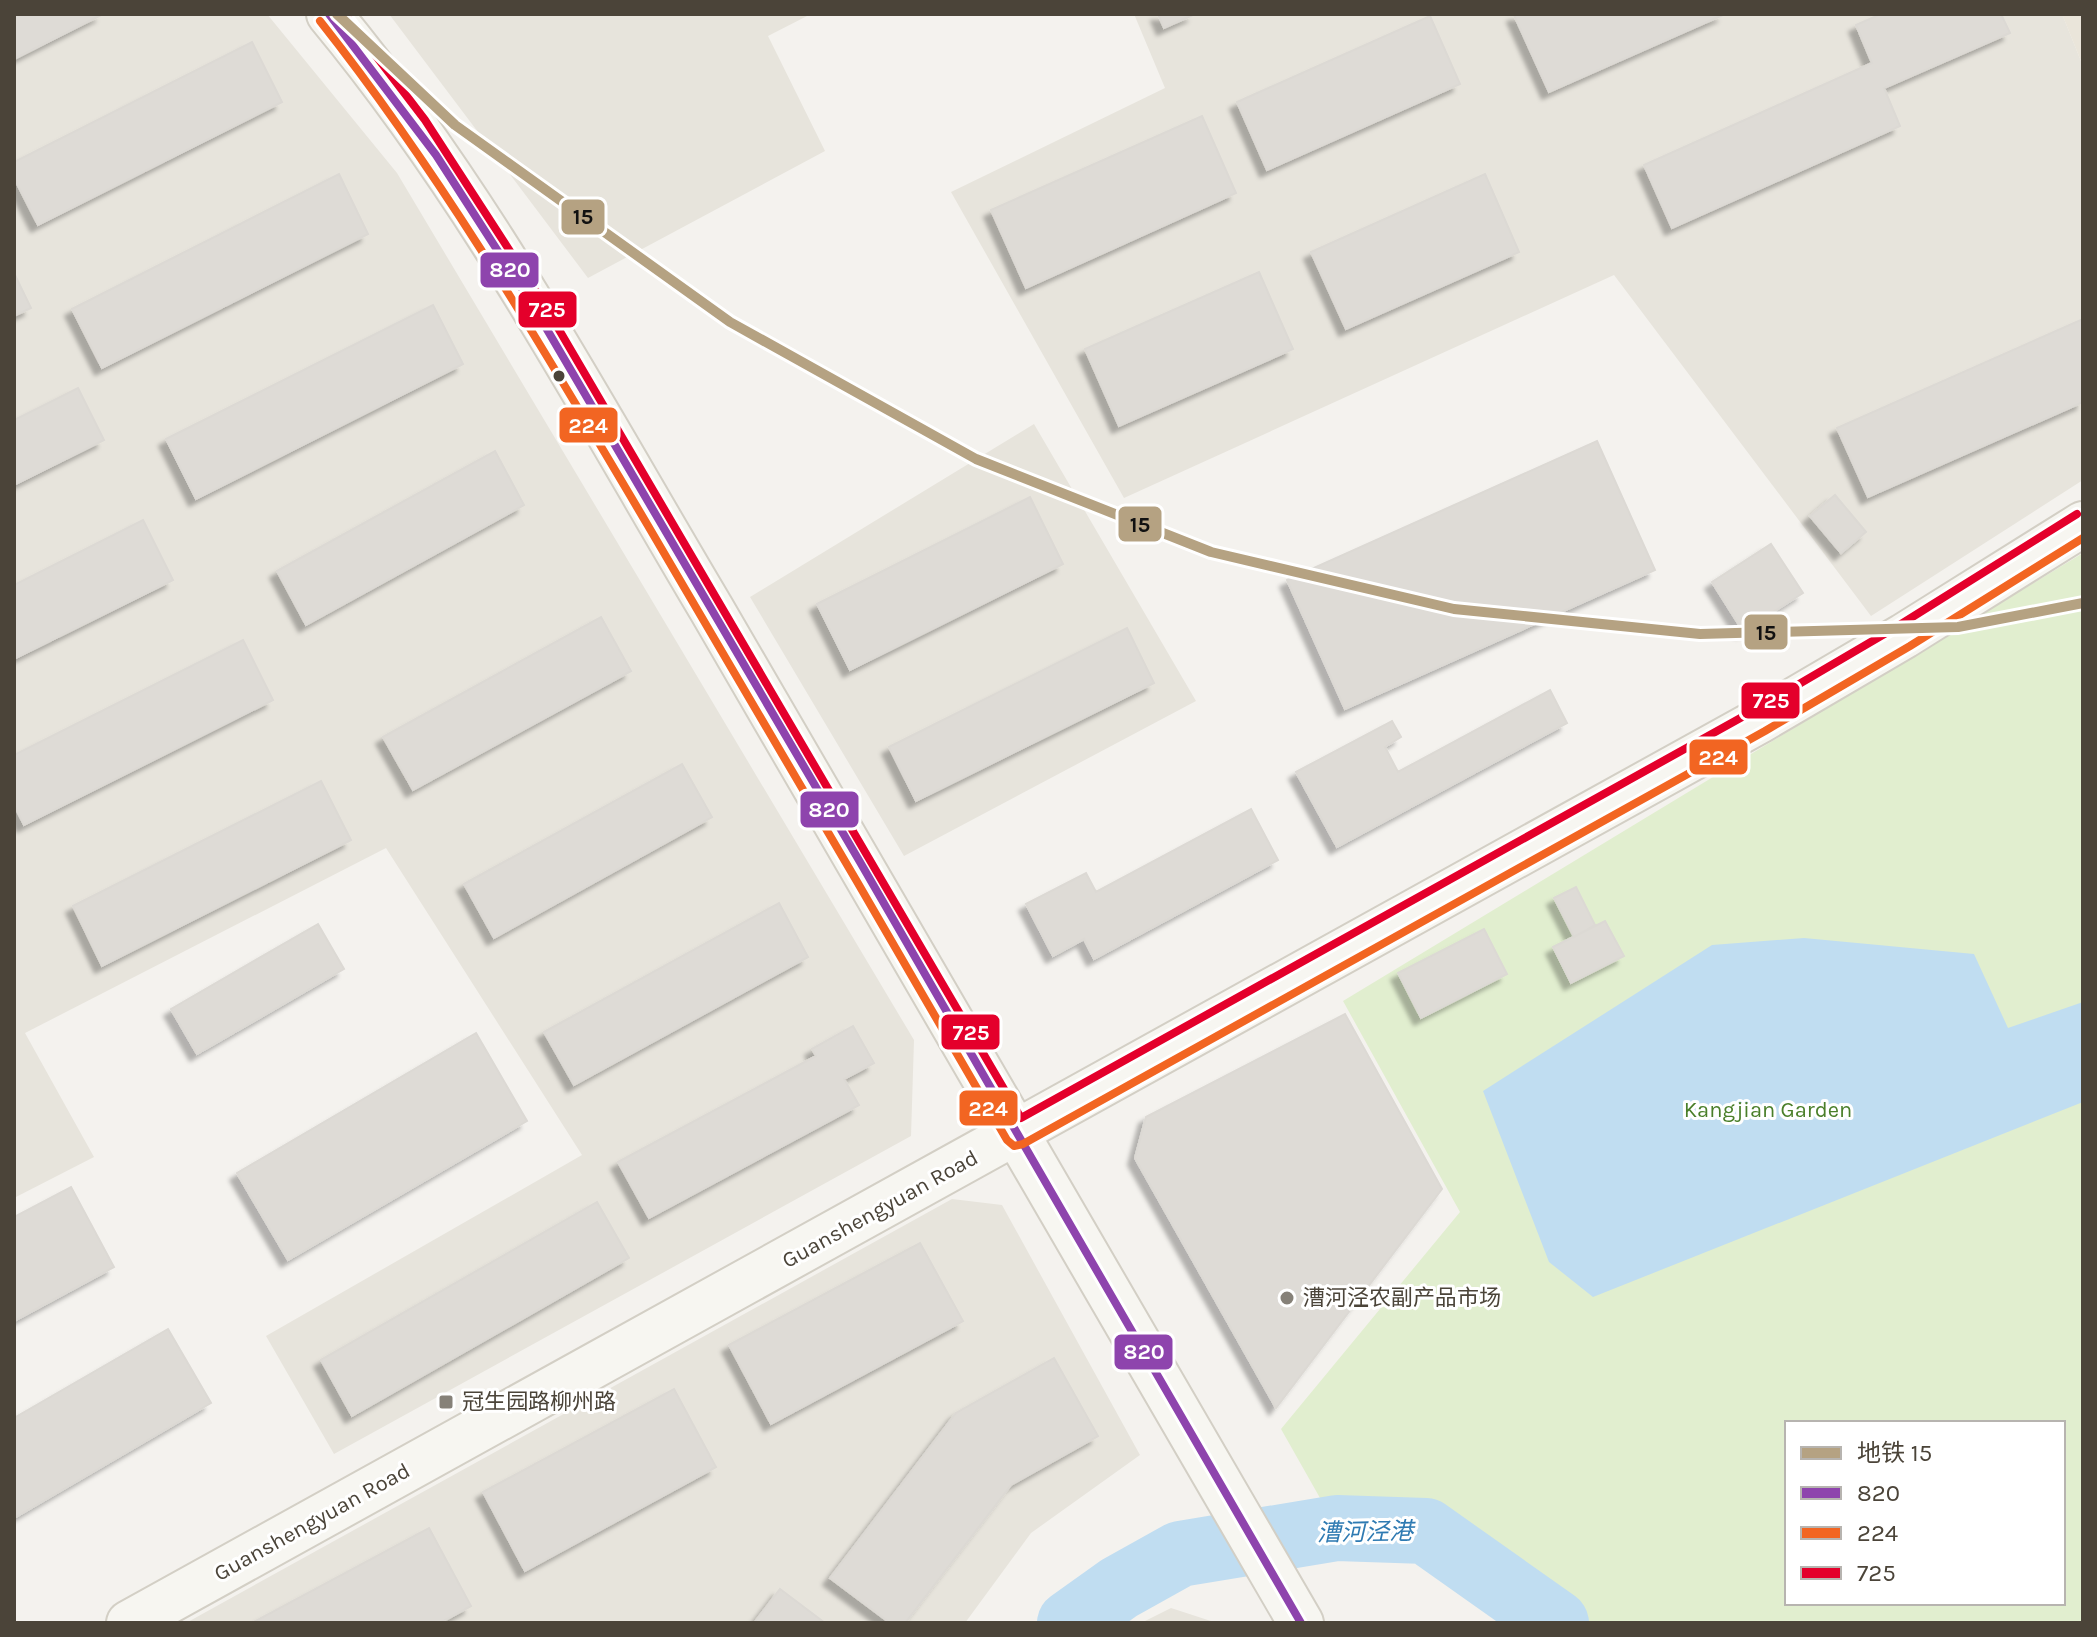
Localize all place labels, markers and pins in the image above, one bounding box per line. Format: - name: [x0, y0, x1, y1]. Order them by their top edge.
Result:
- unlabelled marker: [551, 368, 567, 384]
- place label: 漕河泾农副产品市场: [1303, 1285, 1501, 1311]
- marker: 漕河泾农副产品市场: [1278, 1289, 1296, 1307]
- place label: 冠生园路柳州路: [462, 1389, 616, 1415]
- marker: 冠生园路柳州路: [437, 1393, 455, 1411]

